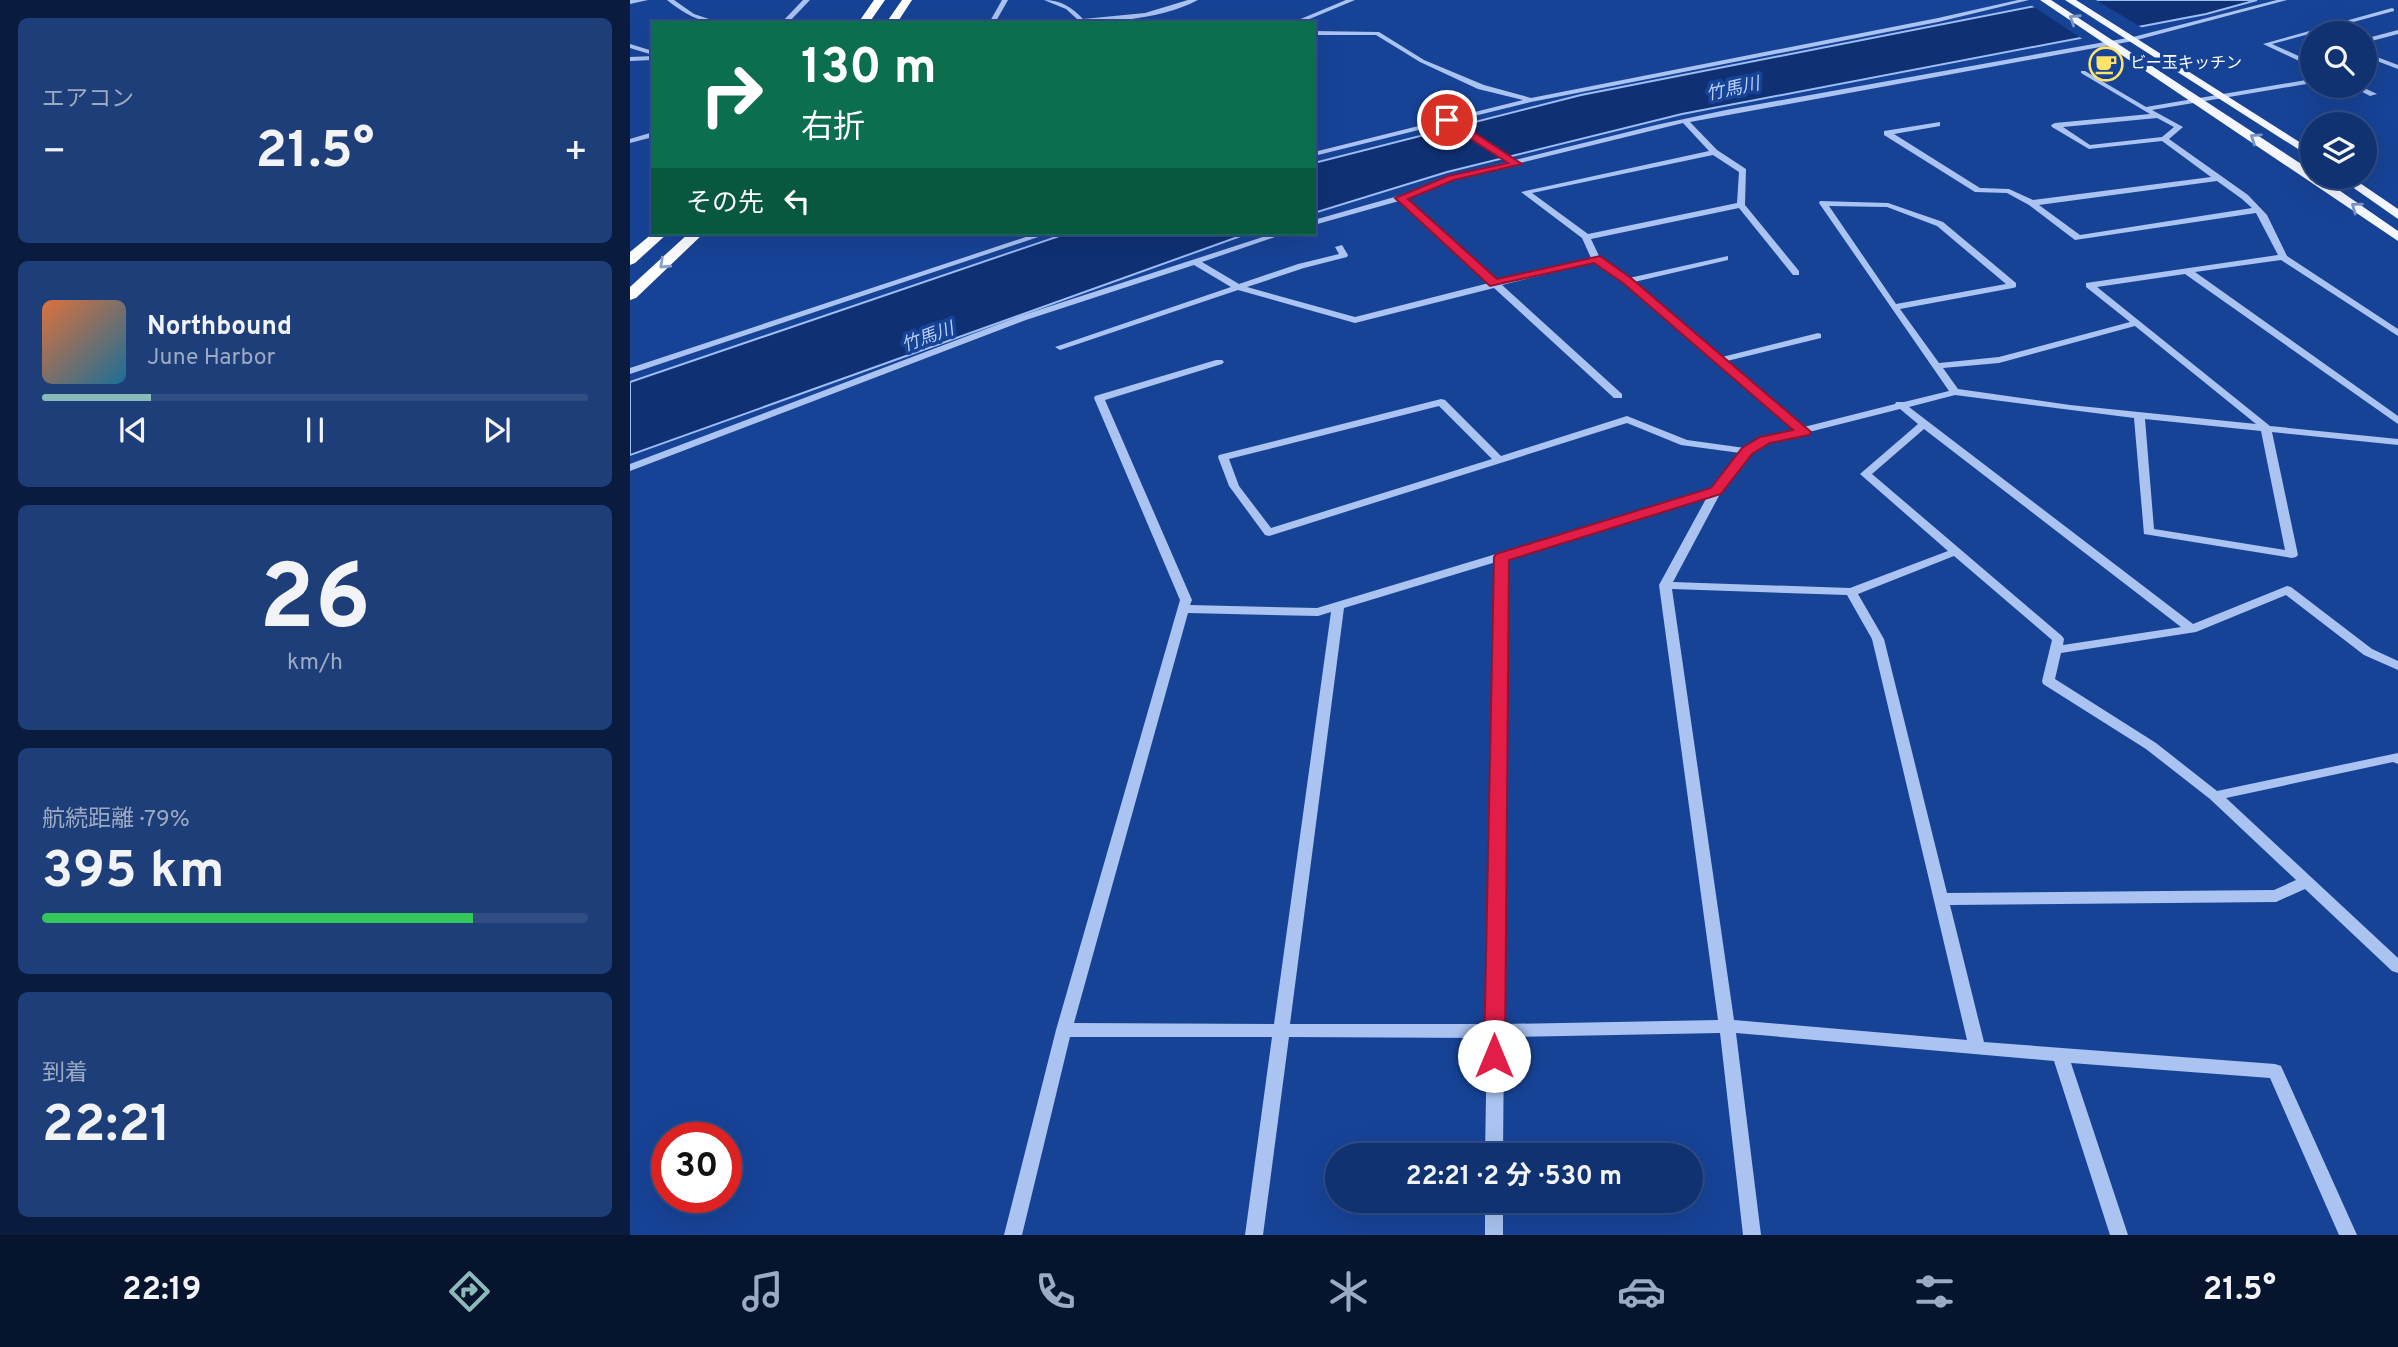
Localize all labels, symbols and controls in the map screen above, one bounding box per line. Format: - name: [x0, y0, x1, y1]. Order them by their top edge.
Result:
- one-way arrow: [2069, 14, 2082, 27]
- map controls: [2300, 21, 2377, 189]
- button: search: [2300, 21, 2377, 98]
- text: 130 m: [801, 39, 937, 101]
- cafe icon: ビー玉キッチン: [2087, 45, 2125, 83]
- icon: right: [686, 49, 777, 140]
- place label: ビー玉キッチン: [2130, 54, 2242, 74]
- water label: 竹馬川: [1704, 73, 1764, 107]
- text: エアコン: [42, 86, 134, 115]
- pin: [1417, 90, 1477, 150]
- icon: arrive: [1428, 101, 1466, 139]
- text: 右折: [801, 109, 865, 149]
- button: layers: [2300, 112, 2377, 189]
- text: 21.5°: [256, 120, 374, 186]
- text: −: [42, 129, 67, 178]
- text: +: [563, 129, 588, 178]
- one-way arrow: [2250, 134, 2263, 146]
- icon: left: [778, 182, 816, 220]
- text: その先: [686, 188, 764, 221]
- one-way arrow: [2351, 203, 2363, 215]
- one-way arrow: [659, 255, 672, 268]
- text: Northbound: [147, 311, 292, 344]
- water label: 竹馬川: [899, 317, 959, 358]
- text: June Harbor: [147, 344, 275, 373]
- icon: previous: [114, 411, 152, 449]
- icon: pause: [296, 411, 334, 449]
- icon: next: [478, 411, 516, 449]
- text: 26: [259, 546, 371, 661]
- text: km/h: [287, 649, 343, 678]
- text: 航続距離 · 79%: [42, 806, 190, 835]
- text: 395 km: [42, 840, 225, 906]
- position arrow: [1457, 1019, 1531, 1093]
- text: 到着: [42, 1060, 88, 1089]
- text: 22:21: [42, 1094, 171, 1160]
- speed limit sign: 30: [651, 1122, 742, 1213]
- text: 22:21 · 2 分 · 530 m: [1406, 1161, 1622, 1194]
- icon: directions: [445, 1267, 494, 1316]
- icon: music: [738, 1267, 787, 1316]
- icon: phone: [1031, 1267, 1080, 1316]
- icon: climate: [1324, 1267, 1373, 1316]
- icon: car: [1617, 1267, 1666, 1316]
- icon: filters: [1910, 1267, 1959, 1316]
- text: 22:19: [122, 1271, 201, 1311]
- text: 21.5°: [2203, 1271, 2276, 1311]

